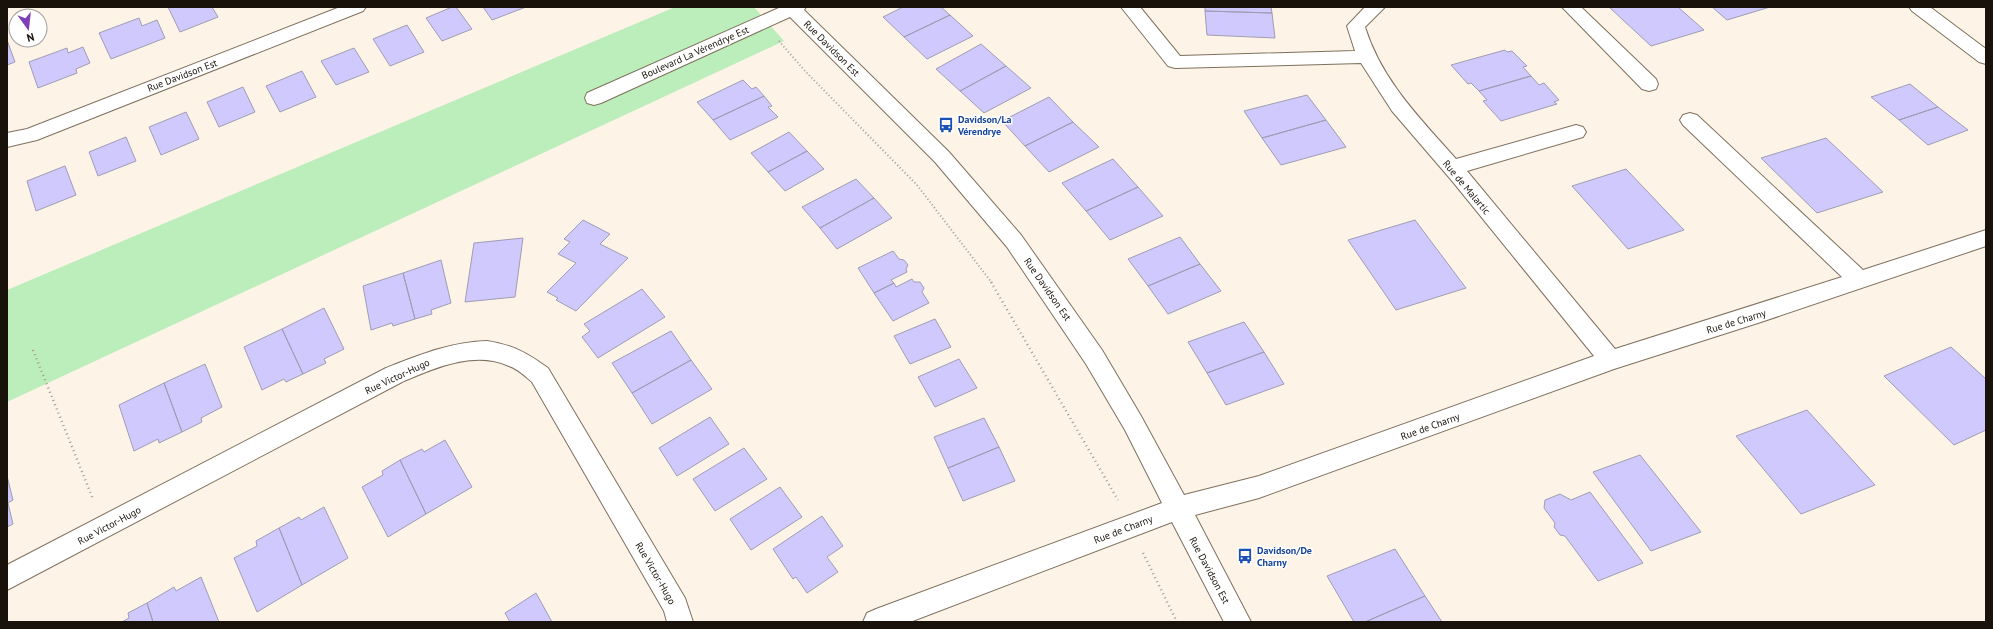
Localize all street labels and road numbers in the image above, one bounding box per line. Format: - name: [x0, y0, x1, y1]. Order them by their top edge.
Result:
- street label: Rue Davidson Est: [801, 18, 863, 80]
- street label: Boulevard La Vérendrye Est: [640, 23, 751, 82]
- street label: Rue Davidson Est: [145, 56, 220, 95]
- street label: Rue de Malartic: [1440, 157, 1493, 218]
- street label: Rue Davidson Est: [1021, 255, 1074, 324]
- street label: Rue de Charny: [1705, 306, 1768, 337]
- street label: Rue Victor-Hugo: [363, 356, 432, 397]
- street label: Rue de Charny: [1399, 410, 1462, 443]
- street label: Rue Victor-Hugo: [75, 503, 143, 548]
- street label: Rue de Charny: [1092, 512, 1155, 547]
- street label: Rue Davidson Est: [1186, 534, 1233, 607]
- street label: Rue Victor-Hugo: [632, 540, 679, 607]

